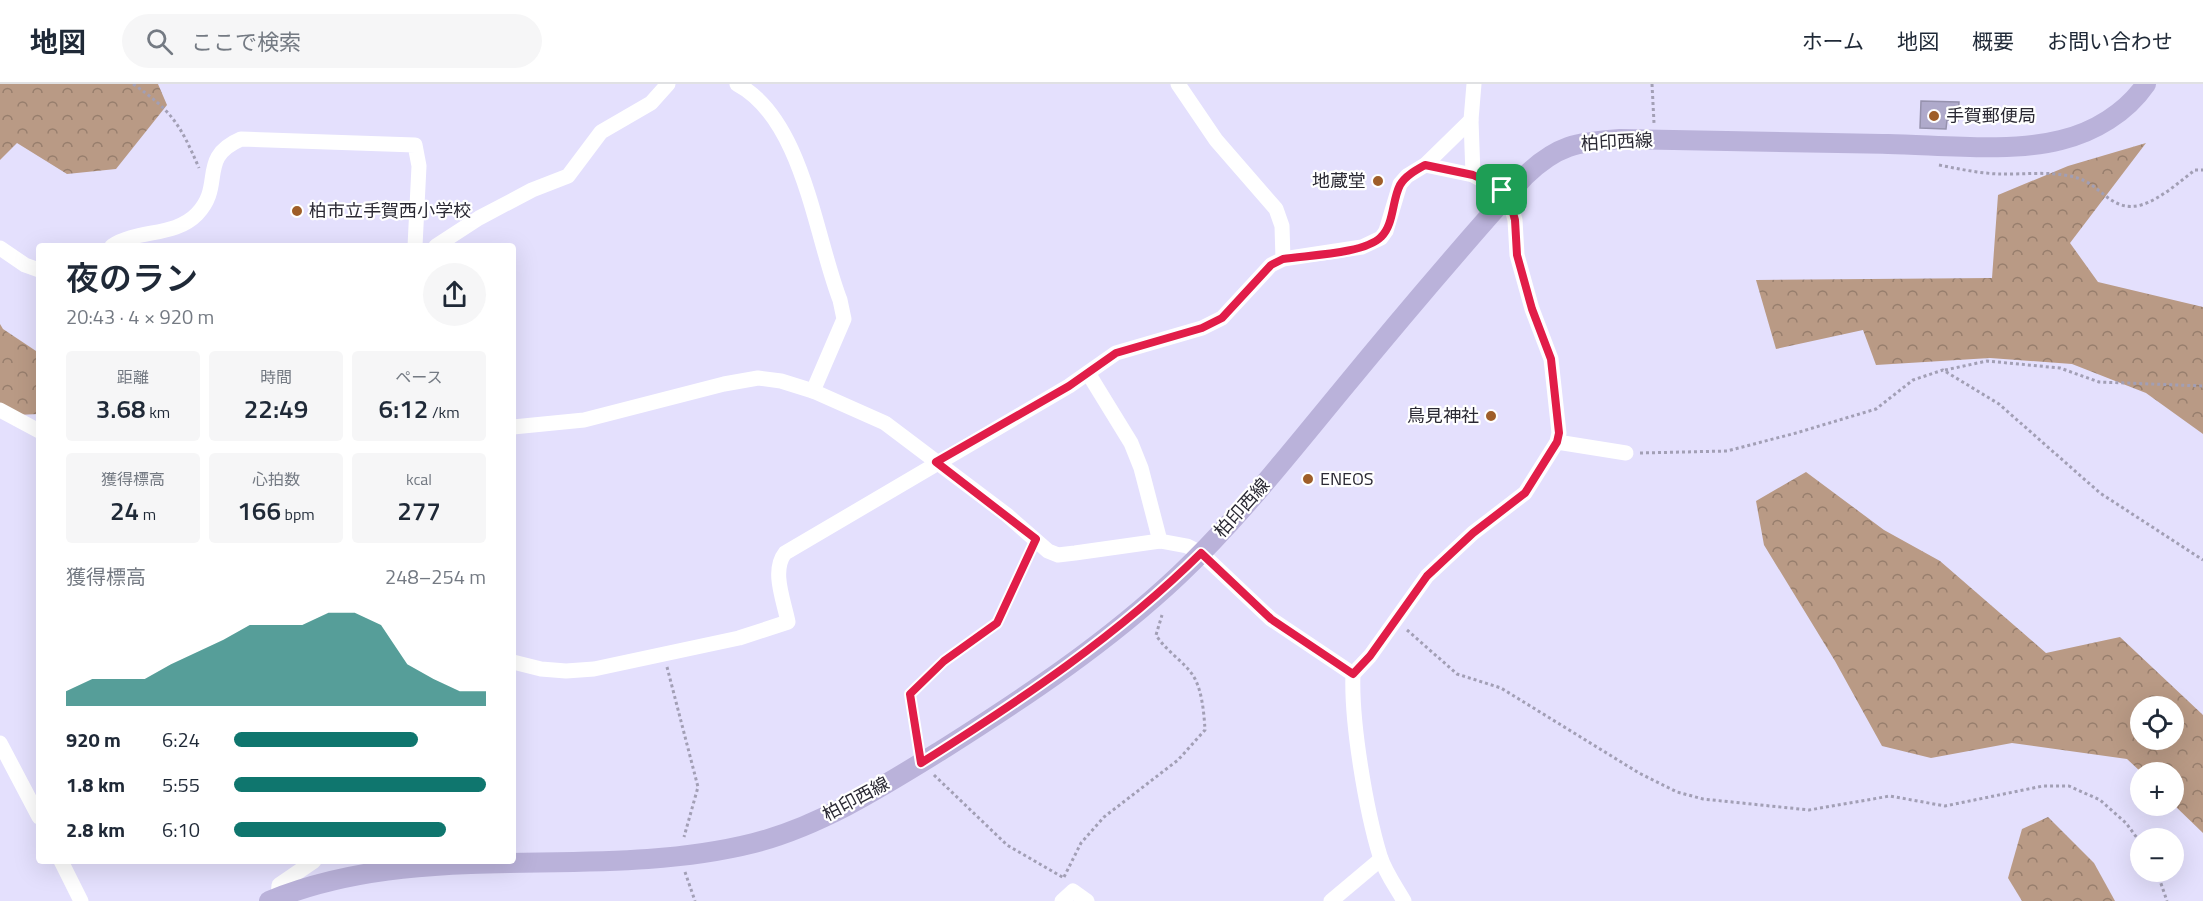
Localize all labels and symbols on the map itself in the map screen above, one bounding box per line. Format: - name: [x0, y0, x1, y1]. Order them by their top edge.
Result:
- place label: 手賀郵便局: [1946, 102, 2036, 129]
- marker: 手賀郵便局: [1927, 109, 1941, 123]
- street label: 柏印西線: [1580, 126, 1654, 157]
- pin: [1476, 164, 1527, 215]
- place label: 地蔵堂: [1312, 167, 1366, 194]
- marker: 地蔵堂: [1371, 174, 1385, 188]
- place label: 柏市立手賀西小学校: [309, 197, 471, 224]
- marker: 柏市立手賀西小学校: [290, 204, 304, 218]
- place label: 鳥見神社: [1407, 402, 1479, 429]
- marker: 鳥見神社: [1484, 409, 1498, 423]
- place label: ENEOS: [1320, 465, 1374, 492]
- street label: 柏印西線: [1208, 472, 1276, 543]
- marker: ENEOS: [1301, 472, 1315, 486]
- street label: 柏印西線: [818, 770, 894, 827]

